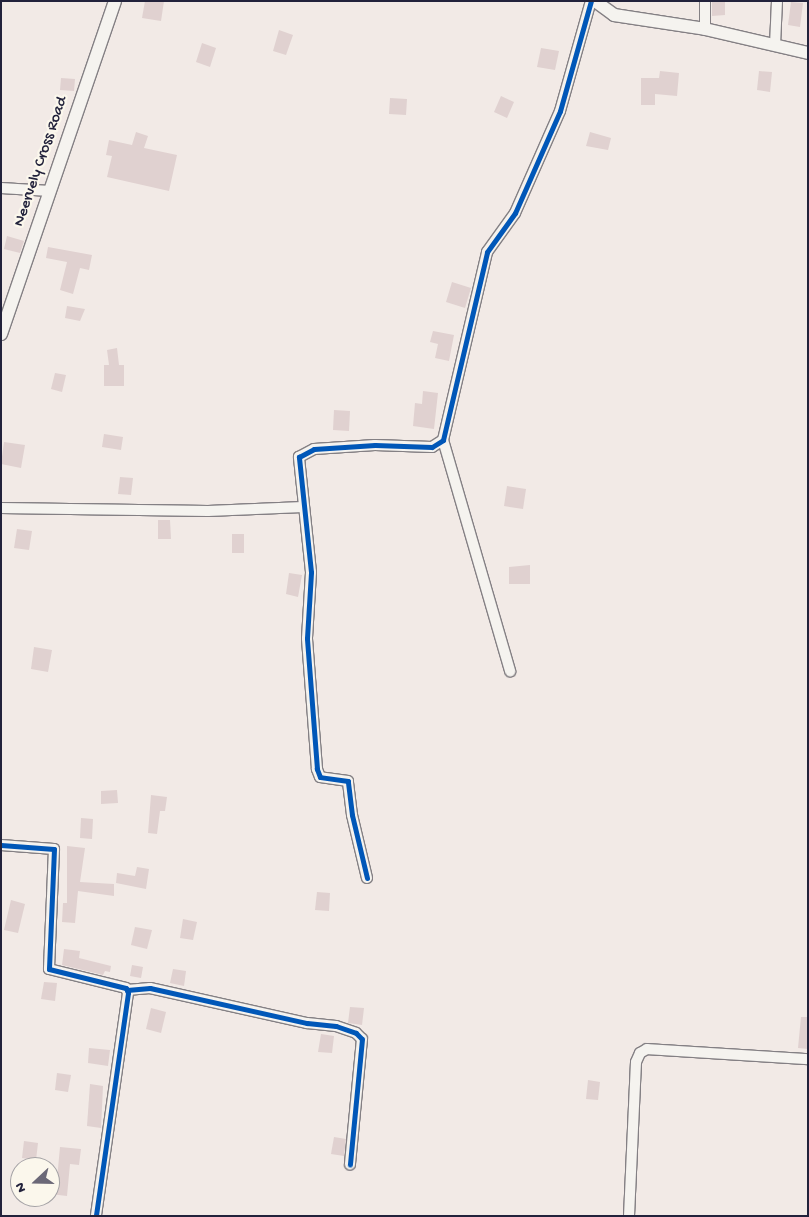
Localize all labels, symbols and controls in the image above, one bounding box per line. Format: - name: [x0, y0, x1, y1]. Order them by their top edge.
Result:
- street label: Neervely Cross Road: [11, 94, 73, 230]
- north arrow: [10, 1157, 60, 1207]
- text: N: [12, 1180, 31, 1195]

